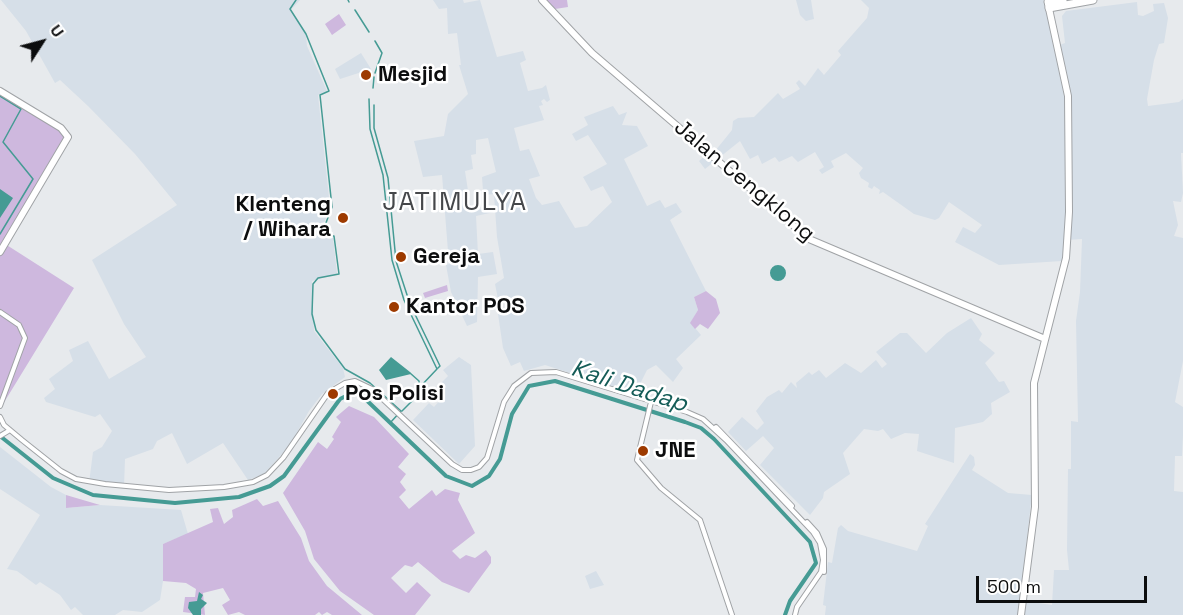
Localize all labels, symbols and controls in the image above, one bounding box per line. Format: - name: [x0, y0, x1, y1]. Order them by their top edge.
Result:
- north arrow: [12, 12, 72, 72]
- text: U: [45, 21, 69, 42]
- place label: Mesjid: [378, 62, 447, 88]
- marker: Mesjid: [359, 68, 373, 82]
- street label: Jalan Cengklong: [668, 114, 820, 248]
- district label: JATIMULYA: [382, 187, 528, 219]
- place label: Klenteng / Wihara: [236, 192, 331, 243]
- marker: Klenteng / Wihara: [336, 211, 350, 225]
- place label: Gereja: [413, 244, 480, 270]
- marker: Gereja: [394, 250, 408, 264]
- place label: Kantor POS: [406, 294, 525, 320]
- marker: Kantor POS: [387, 300, 401, 314]
- water label: Kali Dadap: [567, 355, 691, 419]
- place label: Pos Polisi: [345, 381, 444, 407]
- marker: Pos Polisi: [326, 387, 340, 401]
- place label: JNE: [655, 438, 695, 464]
- marker: JNE: [636, 444, 650, 458]
- scale bar: [979, 564, 1150, 602]
- text: 500 m: [987, 575, 1041, 598]

